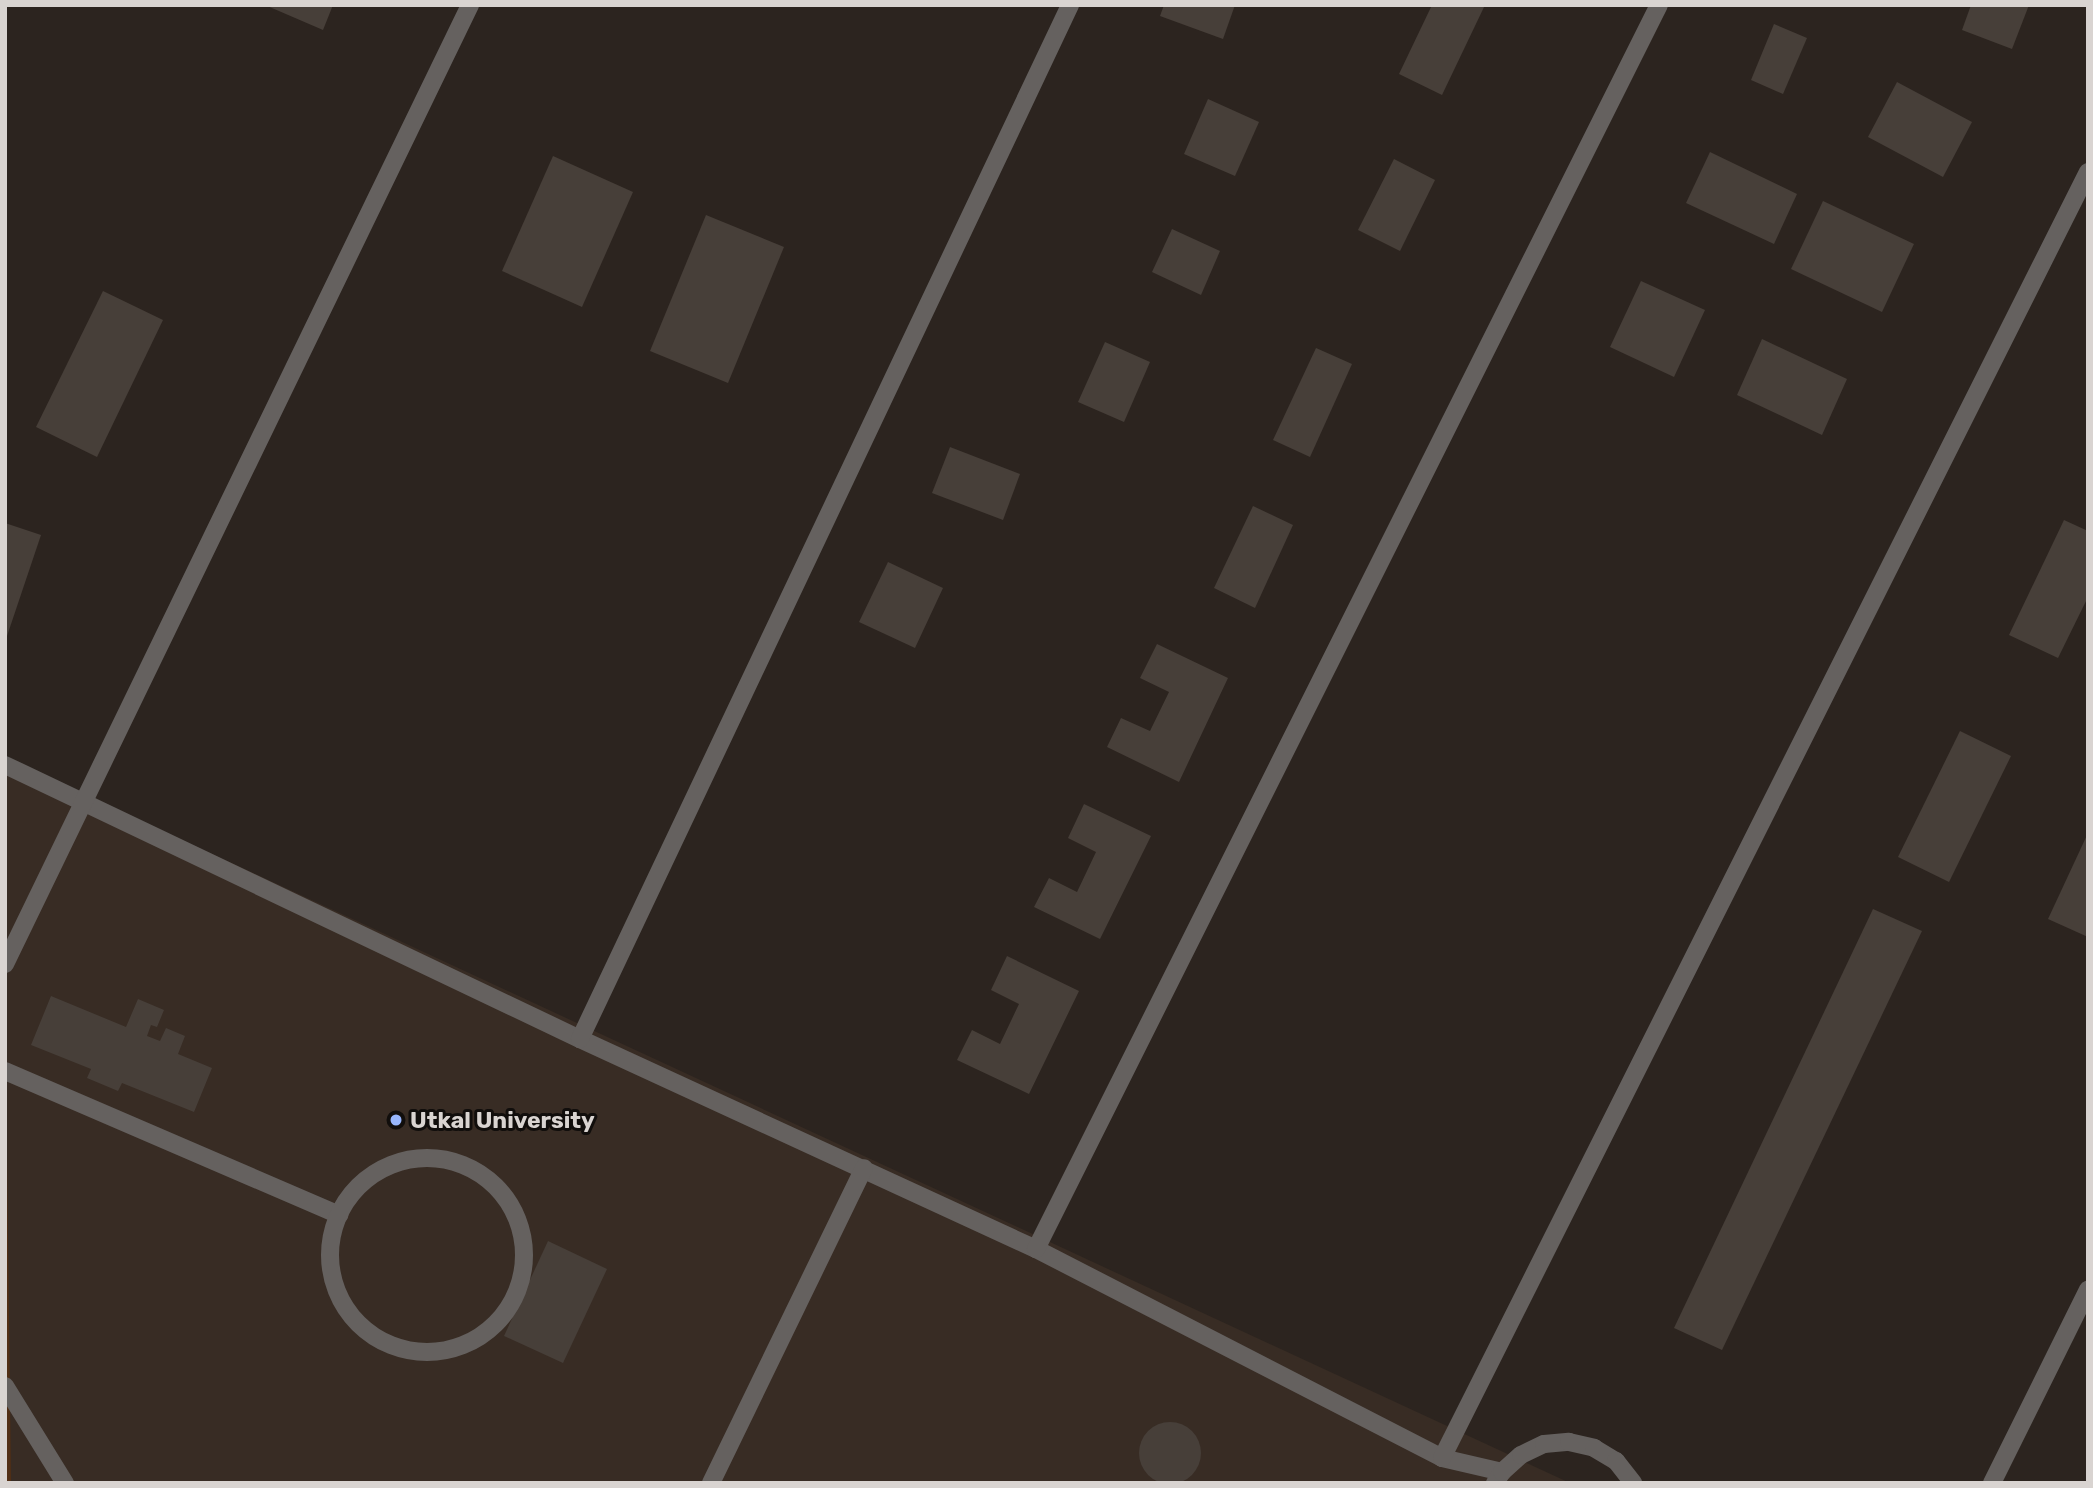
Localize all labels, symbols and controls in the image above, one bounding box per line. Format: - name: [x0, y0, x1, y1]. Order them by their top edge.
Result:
- place label: Utkal University: [410, 1106, 595, 1134]
- marker: Utkal University: [388, 1112, 404, 1128]

